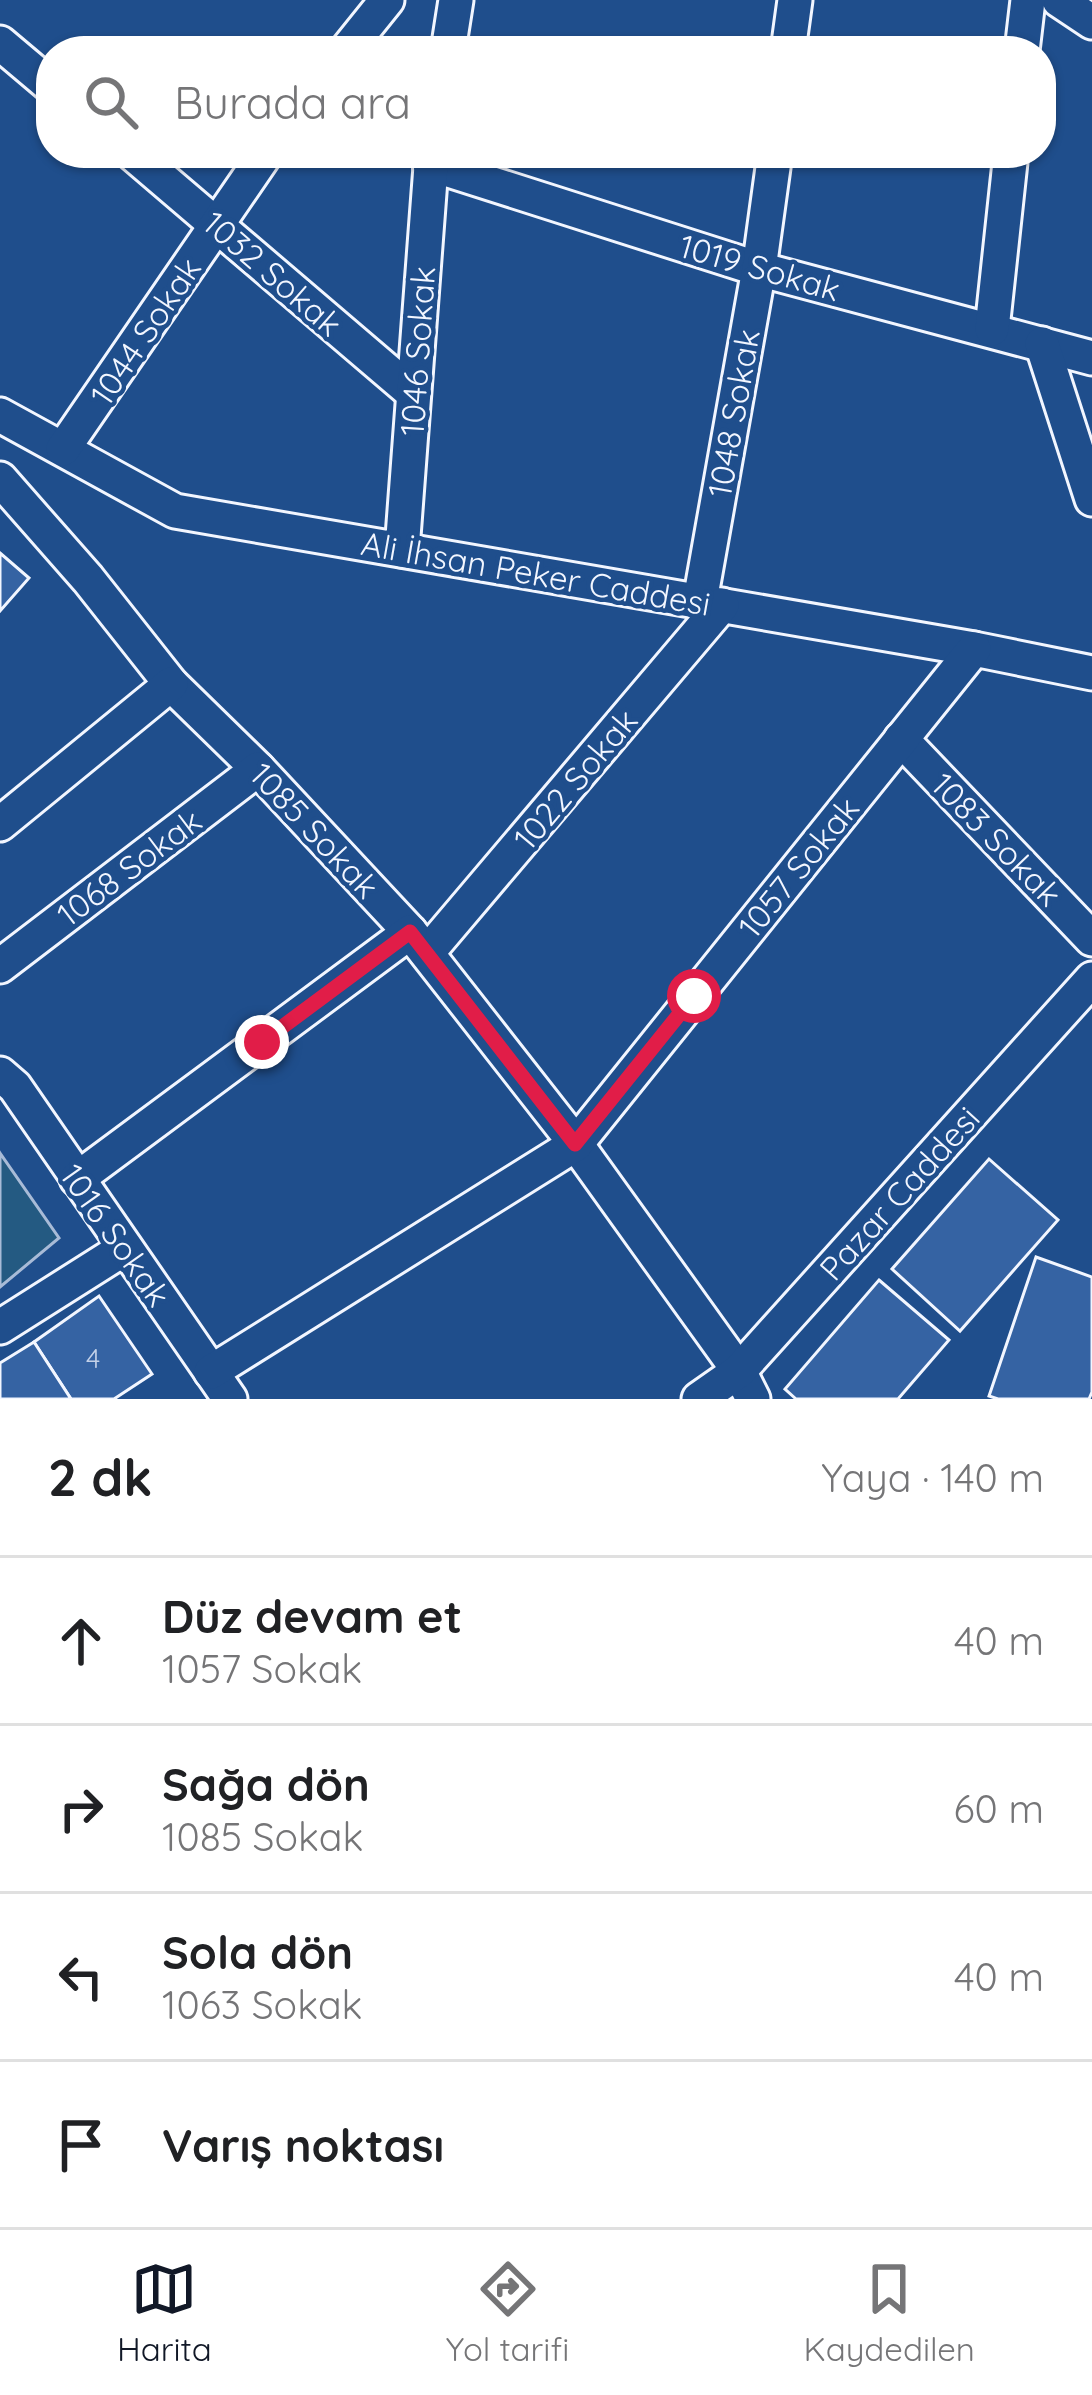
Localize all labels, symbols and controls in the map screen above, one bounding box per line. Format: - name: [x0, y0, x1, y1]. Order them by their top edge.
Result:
- search box: [36, 36, 1056, 168]
- icon: search: [78, 69, 144, 135]
- text: Burada ara: [174, 74, 411, 130]
- street label: 1032 Sokak: [195, 202, 351, 344]
- street label: 1019 Sokak: [675, 225, 845, 309]
- street label: 1044 Sokak: [81, 249, 209, 413]
- street label: 1046 Sokak: [391, 265, 443, 437]
- street label: 1048 Sokak: [698, 326, 768, 500]
- street label: Ali İhsan Peker Caddesi: [358, 522, 714, 624]
- street label: 1022 Sokak: [504, 700, 646, 858]
- street label: 1085 Sokak: [242, 754, 388, 906]
- street label: 1083 Sokak: [923, 764, 1071, 914]
- street label: 1057 Sokak: [729, 788, 867, 946]
- street label: 1068 Sokak: [49, 799, 209, 935]
- route start: [667, 969, 721, 1023]
- route end: [235, 1015, 289, 1069]
- street label: Pazar Caddesi: [810, 1098, 988, 1288]
- street label: 1016 Sokak: [52, 1156, 180, 1314]
- house number: 4: [86, 1341, 100, 1375]
- text: 2 dk: [48, 1445, 152, 1509]
- text: Yaya · 140 m: [821, 1453, 1044, 1502]
- text: Düz devam et: [162, 1588, 462, 1644]
- icon: ahead: [48, 1608, 114, 1674]
- text: 40 m: [954, 1616, 1044, 1665]
- text: 1057 Sokak: [162, 1644, 362, 1693]
- text: Sağa dön: [162, 1756, 370, 1812]
- icon: right: [48, 1776, 114, 1842]
- text: 60 m: [954, 1784, 1044, 1833]
- text: 1085 Sokak: [162, 1812, 363, 1861]
- text: Sola dön: [162, 1924, 353, 1980]
- icon: left: [48, 1944, 114, 2010]
- text: 40 m: [954, 1952, 1044, 2001]
- text: 1063 Sokak: [162, 1980, 362, 2029]
- icon: arrive: [48, 2112, 114, 2178]
- text: Varış noktası: [162, 2117, 444, 2173]
- tab: Harita: [117, 2256, 212, 2369]
- tab: Yol tarifi: [446, 2256, 569, 2369]
- tab: Kaydedilen: [803, 2256, 975, 2369]

